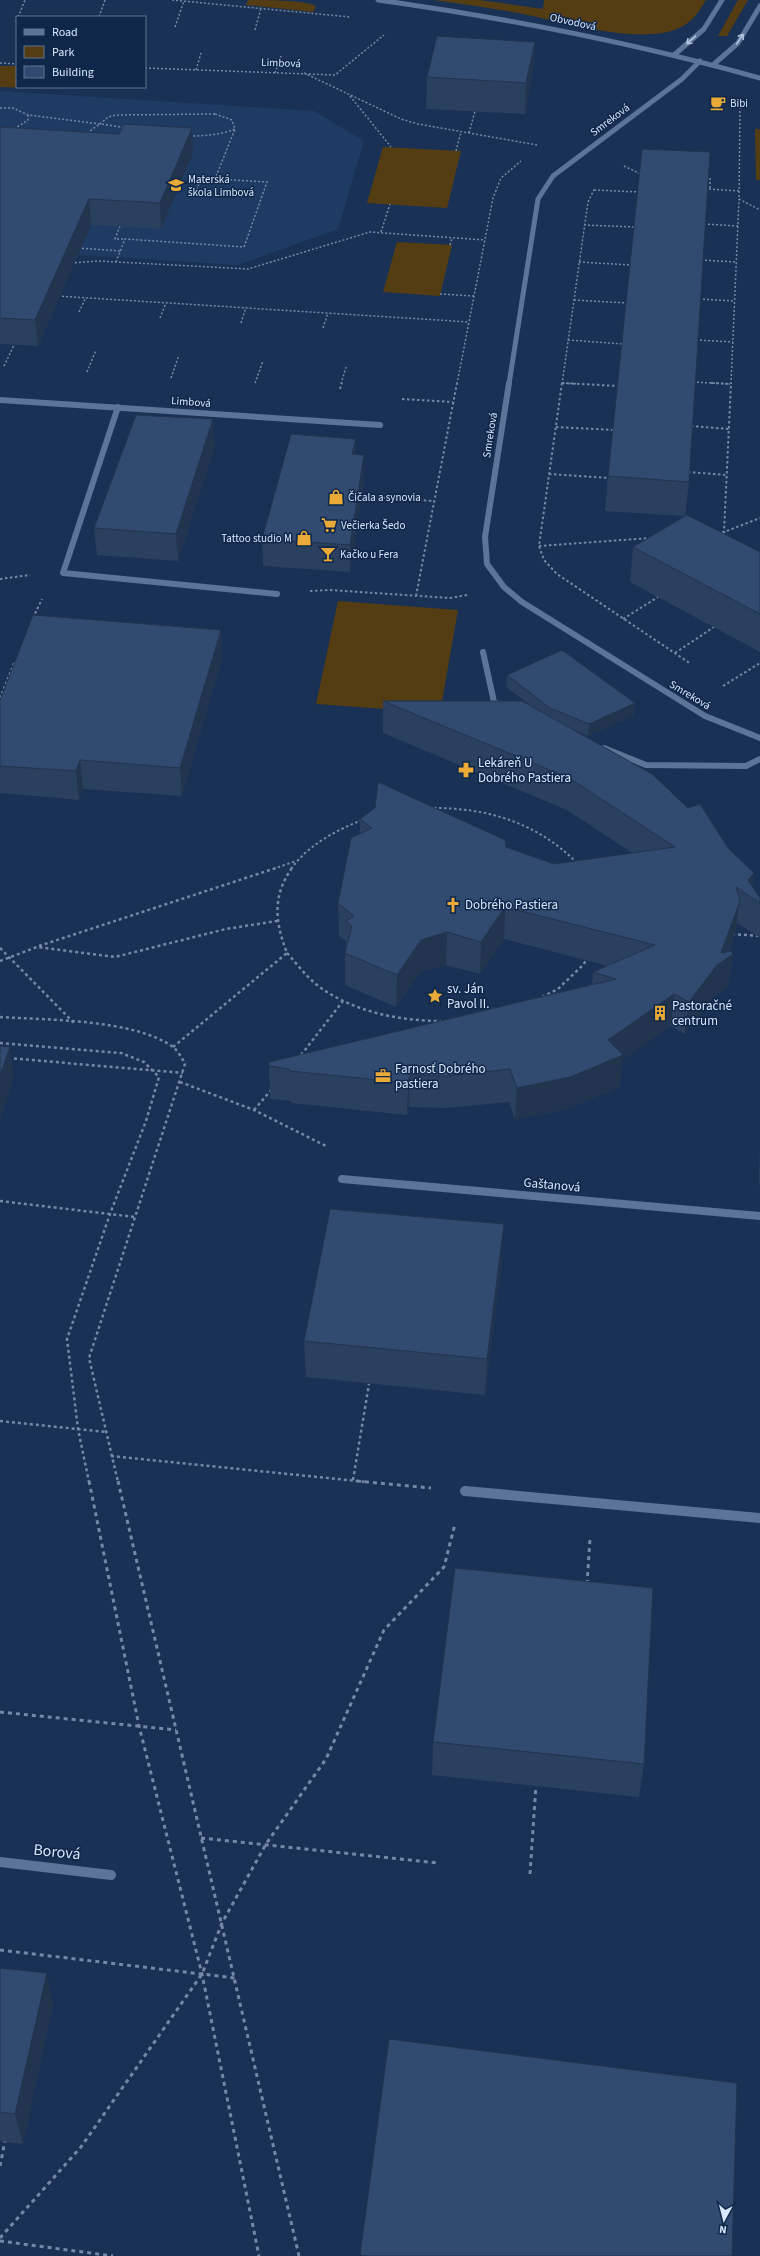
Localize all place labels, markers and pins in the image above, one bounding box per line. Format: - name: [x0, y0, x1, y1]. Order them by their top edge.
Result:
- cafe icon: Bibi: [709, 94, 727, 112]
- place label: Bibi: [730, 96, 748, 111]
- place label: Materská škola Limbová: [188, 172, 254, 200]
- school or university icon: Materská škola Limbová: [167, 176, 185, 194]
- shop icon: Čičala a synovia: [327, 488, 345, 506]
- place label: Čičala a synovia: [348, 490, 421, 505]
- supermarket icon: Večierka Šedo: [320, 516, 338, 534]
- place label: Večierka Šedo: [341, 518, 405, 533]
- shop icon: Tattoo studio M: [295, 529, 313, 547]
- place label: Tattoo studio M: [221, 531, 292, 546]
- bar icon: Kačko u Fera: [319, 545, 337, 563]
- place label: Kačko u Fera: [340, 547, 398, 562]
- place label: Lekáreň U Dobrého Pastiera: [478, 754, 571, 787]
- pharmacy icon: Lekáreň U Dobrého Pastiera: [457, 761, 475, 779]
- church icon: Dobrého Pastiera: [444, 896, 462, 914]
- place label: Dobrého Pastiera: [465, 896, 558, 914]
- place label: sv. Ján Pavol II.: [447, 980, 489, 1013]
- place icon: sv. Ján Pavol II.: [426, 987, 444, 1005]
- place label: Pastoračné centrum: [672, 997, 732, 1030]
- building icon: Pastoračné centrum: [651, 1004, 669, 1022]
- place label: Farnosť Dobrého pastiera: [395, 1060, 486, 1093]
- office icon: Farnosť Dobrého pastiera: [374, 1067, 392, 1085]

